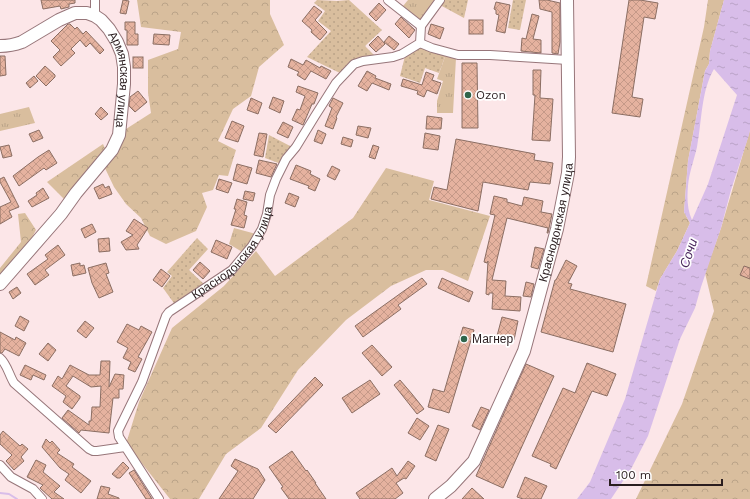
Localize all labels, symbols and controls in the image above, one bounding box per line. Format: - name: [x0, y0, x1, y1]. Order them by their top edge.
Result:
- street label: Армянская улица: [105, 29, 131, 129]
- place label: Ozon: [476, 88, 506, 102]
- marker: Ozon: [463, 90, 473, 100]
- street label: Краснодонская улица: [536, 162, 576, 284]
- street label: Краснодонская улица: [189, 205, 275, 302]
- water label: Сочи: [677, 237, 700, 270]
- place label: Магнер: [472, 332, 513, 346]
- marker: Магнер: [459, 334, 469, 344]
- scale bar: [610, 461, 722, 487]
- text: 100 m: [616, 468, 651, 482]

